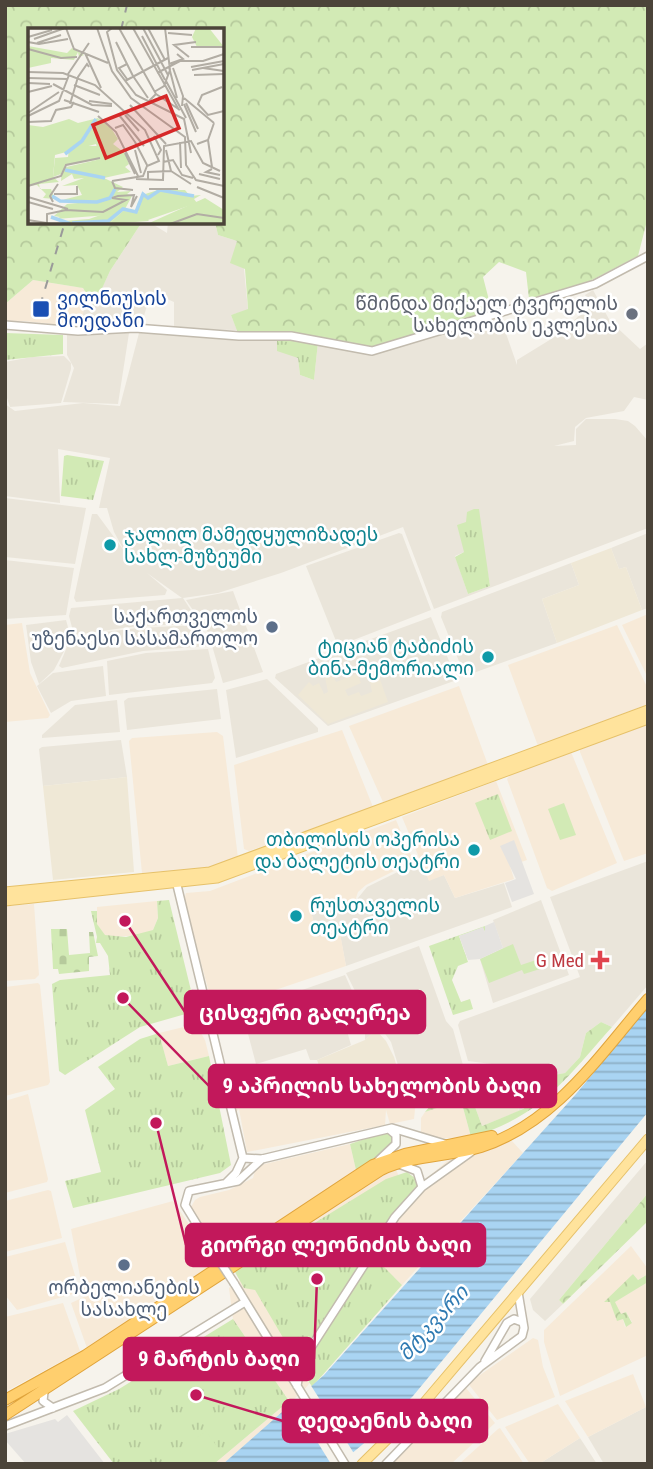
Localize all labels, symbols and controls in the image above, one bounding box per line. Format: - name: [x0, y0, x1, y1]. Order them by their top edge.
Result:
- inset map: [28, 28, 224, 224]
- place label: ვილნიუსის მოედანი: [57, 287, 167, 333]
- place label: წმინდა მიქაელ ტვერელის სახელობის ეკლესია: [355, 292, 618, 338]
- marker: ვილნიუსის მოედანი: [31, 299, 51, 319]
- marker: წმინდა მიქაელ ტვერელის სახელობის ეკლესია: [624, 306, 640, 322]
- place label: ჯალილ მამედყულიზადეს სახლ-მუზეუმი: [124, 523, 378, 569]
- marker: ჯალილ მამედყულიზადეს სახლ-მუზეუმი: [102, 537, 118, 553]
- place label: საქართველოს უზენაესი სასამართლო: [31, 605, 258, 651]
- marker: საქართველოს უზენაესი სასამართლო: [264, 619, 280, 635]
- place label: ტიციან ტაბიძის ბინა-მემორიალი: [308, 635, 474, 681]
- marker: ტიციან ტაბიძის ბინა-მემორიალი: [480, 649, 496, 665]
- place label: თბილისის ოპერისა და ბალეტის თეატრი: [255, 828, 460, 874]
- marker: თბილისის ოპერისა და ბალეტის თეატრი: [466, 842, 482, 858]
- place label: რუსთაველის თეატრი: [310, 894, 440, 939]
- marker: რუსთაველის თეატრი: [288, 908, 304, 924]
- place label: G Med: [536, 949, 584, 972]
- marker: G Med: [590, 950, 610, 970]
- callout: ცისფერი გალერეა: [185, 991, 425, 1033]
- text: ცისფერი გალერეა: [199, 1001, 411, 1026]
- callout: 9 აპრილის სახელობის ბაღი: [209, 1065, 556, 1107]
- text: 9 აპრილის სახელობის ბაღი: [222, 1074, 542, 1099]
- callout: გიორგი ლეონიძის ბაღი: [186, 1224, 485, 1266]
- text: გიორგი ლეონიძის ბაღი: [200, 1233, 472, 1258]
- marker: ორბელიანების სასახლე: [116, 1257, 132, 1273]
- place label: ორბელიანების სასახლე: [48, 1276, 200, 1322]
- water label: მტკვარი: [393, 1280, 474, 1366]
- callout: 9 მარტის ბაღი: [124, 1338, 314, 1380]
- text: 9 მარტის ბაღი: [138, 1347, 300, 1372]
- callout: დედაენის ბაღი: [283, 1400, 487, 1442]
- text: დედაენის ბაღი: [297, 1409, 473, 1434]

